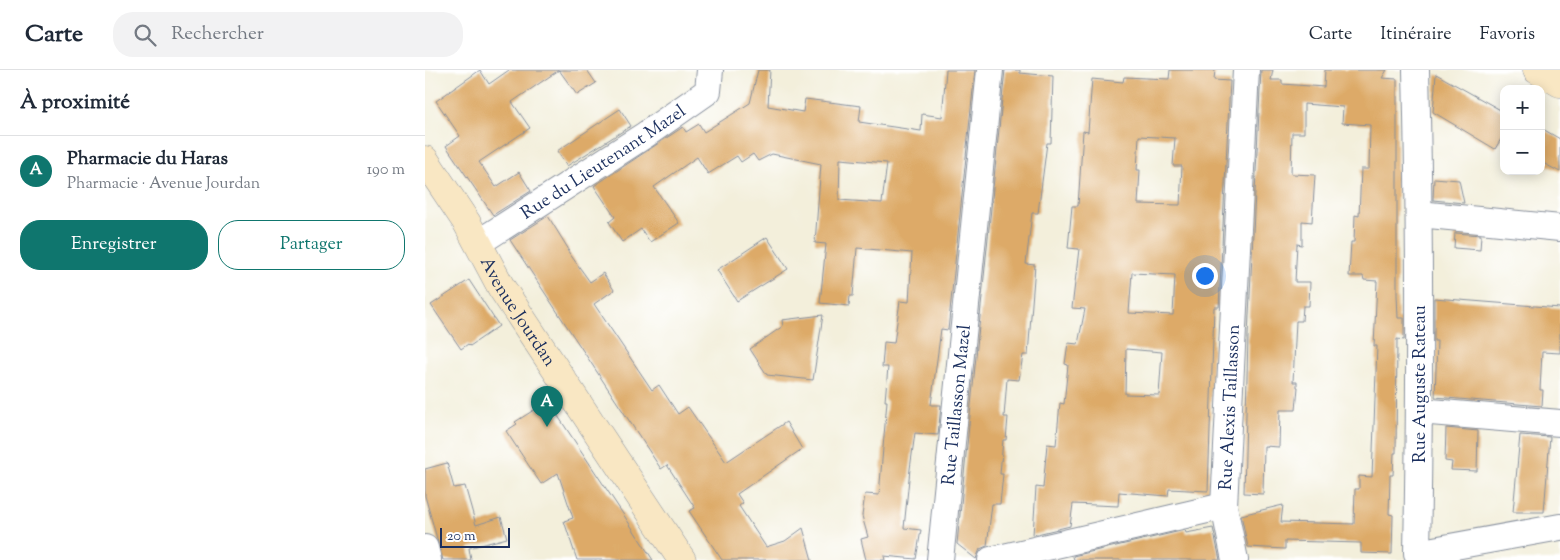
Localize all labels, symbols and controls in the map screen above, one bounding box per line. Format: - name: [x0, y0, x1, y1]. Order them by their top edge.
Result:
- search box: [113, 12, 463, 57]
- text: Carte: [25, 18, 83, 52]
- icon: search: [131, 21, 159, 49]
- text: Rechercher: [171, 21, 264, 48]
- text: Carte: [1309, 22, 1352, 48]
- text: Itinéraire: [1380, 22, 1452, 48]
- text: Favoris: [1480, 22, 1535, 48]
- map controls: [1500, 85, 1545, 175]
- button: +: [1500, 85, 1545, 130]
- text: À proximité: [20, 88, 130, 118]
- street label: Rue du Lieutenant Mazel: [516, 99, 692, 227]
- button: −: [1500, 130, 1545, 175]
- text: Pharmacie du Haras: [67, 146, 228, 173]
- text: A: [30, 159, 43, 182]
- text: 190 m: [367, 159, 405, 182]
- text: Pharmacie · Avenue Jourdan: [67, 173, 260, 196]
- button: Enregistrer: [20, 220, 208, 270]
- button: Partager: [218, 220, 405, 270]
- street label: Avenue Jourdan: [472, 253, 561, 373]
- your location: [1192, 263, 1218, 289]
- street label: Rue Auguste Rateau: [1408, 305, 1434, 463]
- street label: Rue Taillasson Mazel: [937, 323, 979, 487]
- street label: Rue Alexis Taillasson: [1214, 323, 1248, 491]
- pin: A: [531, 386, 563, 427]
- scale bar: [440, 525, 510, 548]
- text: 20 m: [447, 527, 476, 547]

